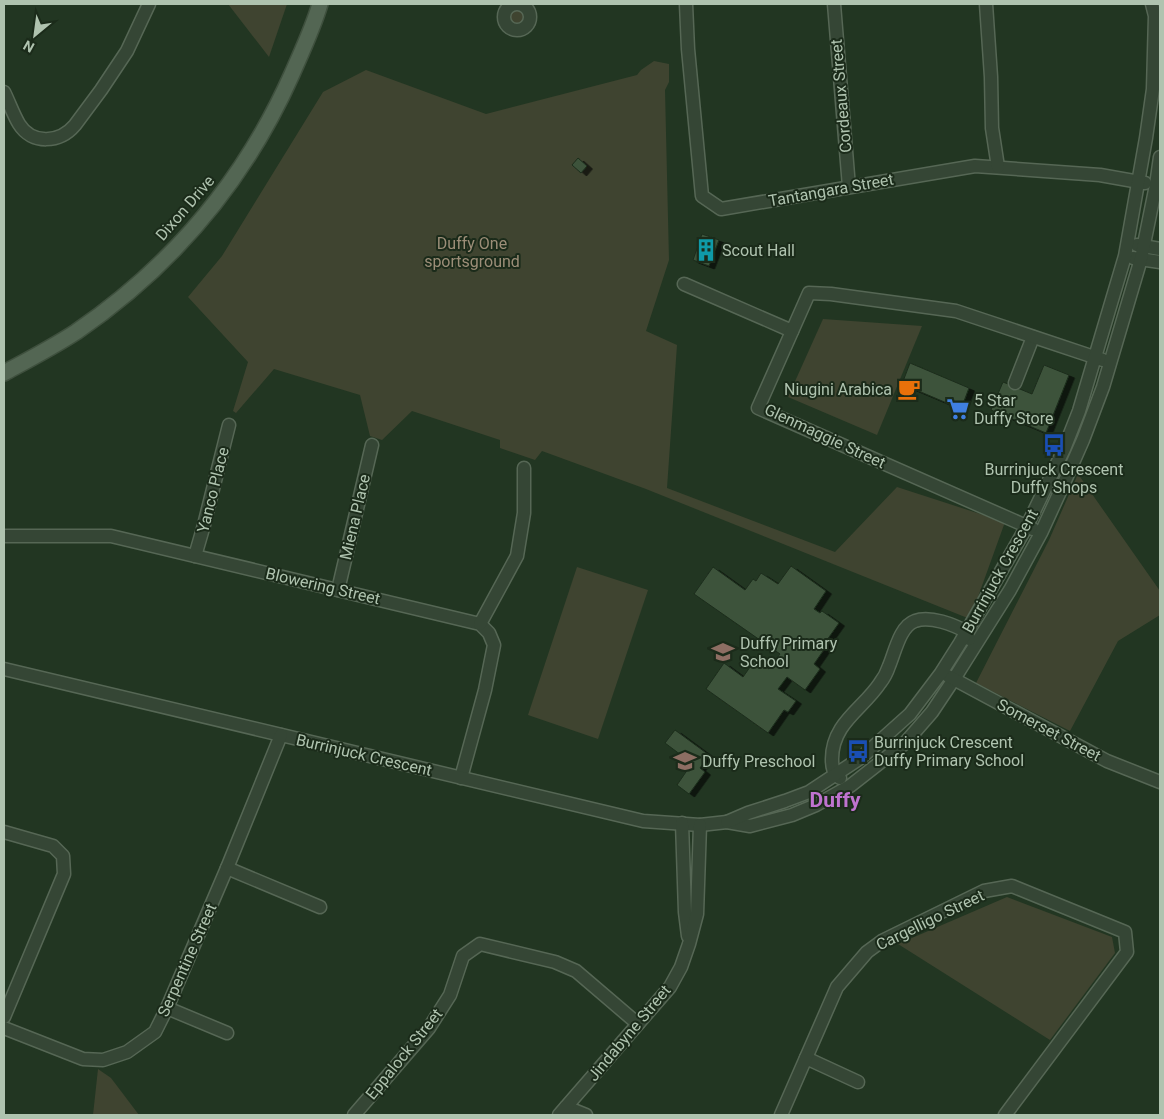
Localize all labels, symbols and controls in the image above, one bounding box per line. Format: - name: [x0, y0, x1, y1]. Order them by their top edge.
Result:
- north arrow: [10, 10, 60, 60]
- text: N: [20, 37, 37, 56]
- street label: Cordeaux Street: [827, 38, 855, 154]
- street label: Tantangara Street: [767, 170, 895, 210]
- street label: Dixon Drive: [152, 172, 218, 244]
- park label: Duffy One sportsground: [424, 234, 520, 271]
- building icon: Scout Hall: [693, 237, 719, 263]
- place label: Scout Hall: [722, 241, 795, 260]
- cafe icon: Niugini Arabica: [896, 376, 922, 402]
- place label: Niugini Arabica: [784, 380, 892, 399]
- place label: 5 Star Duffy Store: [974, 391, 1053, 428]
- supermarket icon: 5 Star Duffy Store: [945, 396, 971, 422]
- street label: Glenmaggie Street: [761, 400, 889, 472]
- bus stop icon: Burrinjuck Crescent Duffy Shops: [1041, 432, 1067, 458]
- street label: Yanco Place: [193, 445, 233, 535]
- place label: Burrinjuck Crescent Duffy Shops: [985, 460, 1123, 497]
- street label: Miena Place: [336, 472, 374, 562]
- street label: Burrinjuck Crescent: [958, 506, 1042, 636]
- street label: Blowering Street: [264, 564, 382, 608]
- place label: Duffy Primary School: [740, 634, 838, 671]
- school or university icon: Duffy Primary School: [710, 639, 736, 665]
- street label: Somerset Street: [994, 695, 1104, 765]
- street label: Burrinjuck Crescent: [294, 730, 434, 780]
- place label: Burrinjuck Crescent Duffy Primary School: [874, 733, 1024, 770]
- bus stop icon: Burrinjuck Crescent Duffy Primary School: [845, 738, 871, 764]
- school or university icon: Duffy Preschool: [672, 748, 698, 774]
- place label: Duffy Preschool: [702, 752, 815, 771]
- district label: Duffy: [809, 788, 861, 812]
- street label: Cargelligo Street: [873, 886, 987, 954]
- street label: Serpentine Street: [153, 900, 221, 1020]
- street label: Jindabyne Street: [583, 981, 675, 1085]
- street label: Eppalock Street: [362, 1005, 446, 1103]

